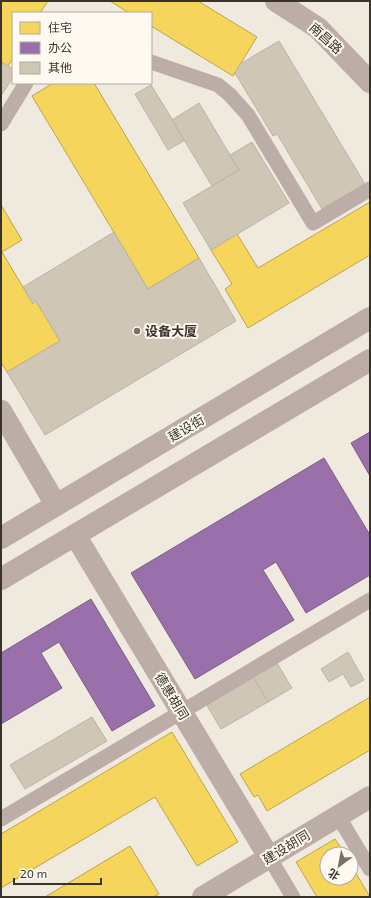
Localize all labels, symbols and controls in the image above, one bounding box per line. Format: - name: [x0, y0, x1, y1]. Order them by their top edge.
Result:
- legend: [12, 12, 152, 84]
- street label: 南昌路: [306, 19, 346, 57]
- text: 住宅: [48, 20, 72, 34]
- text: 办公: [48, 40, 72, 54]
- text: 其他: [48, 60, 72, 74]
- place label: 设备大厦: [145, 323, 197, 339]
- marker: 设备大厦: [132, 326, 142, 336]
- street label: 建设街: [165, 411, 207, 445]
- street label: 德惠胡同: [152, 670, 192, 722]
- street label: 建设胡同: [260, 827, 312, 867]
- north arrow: [319, 846, 359, 886]
- scale bar: [14, 860, 101, 886]
- text: 20 m: [20, 866, 47, 880]
- text: 北: [325, 866, 342, 883]

